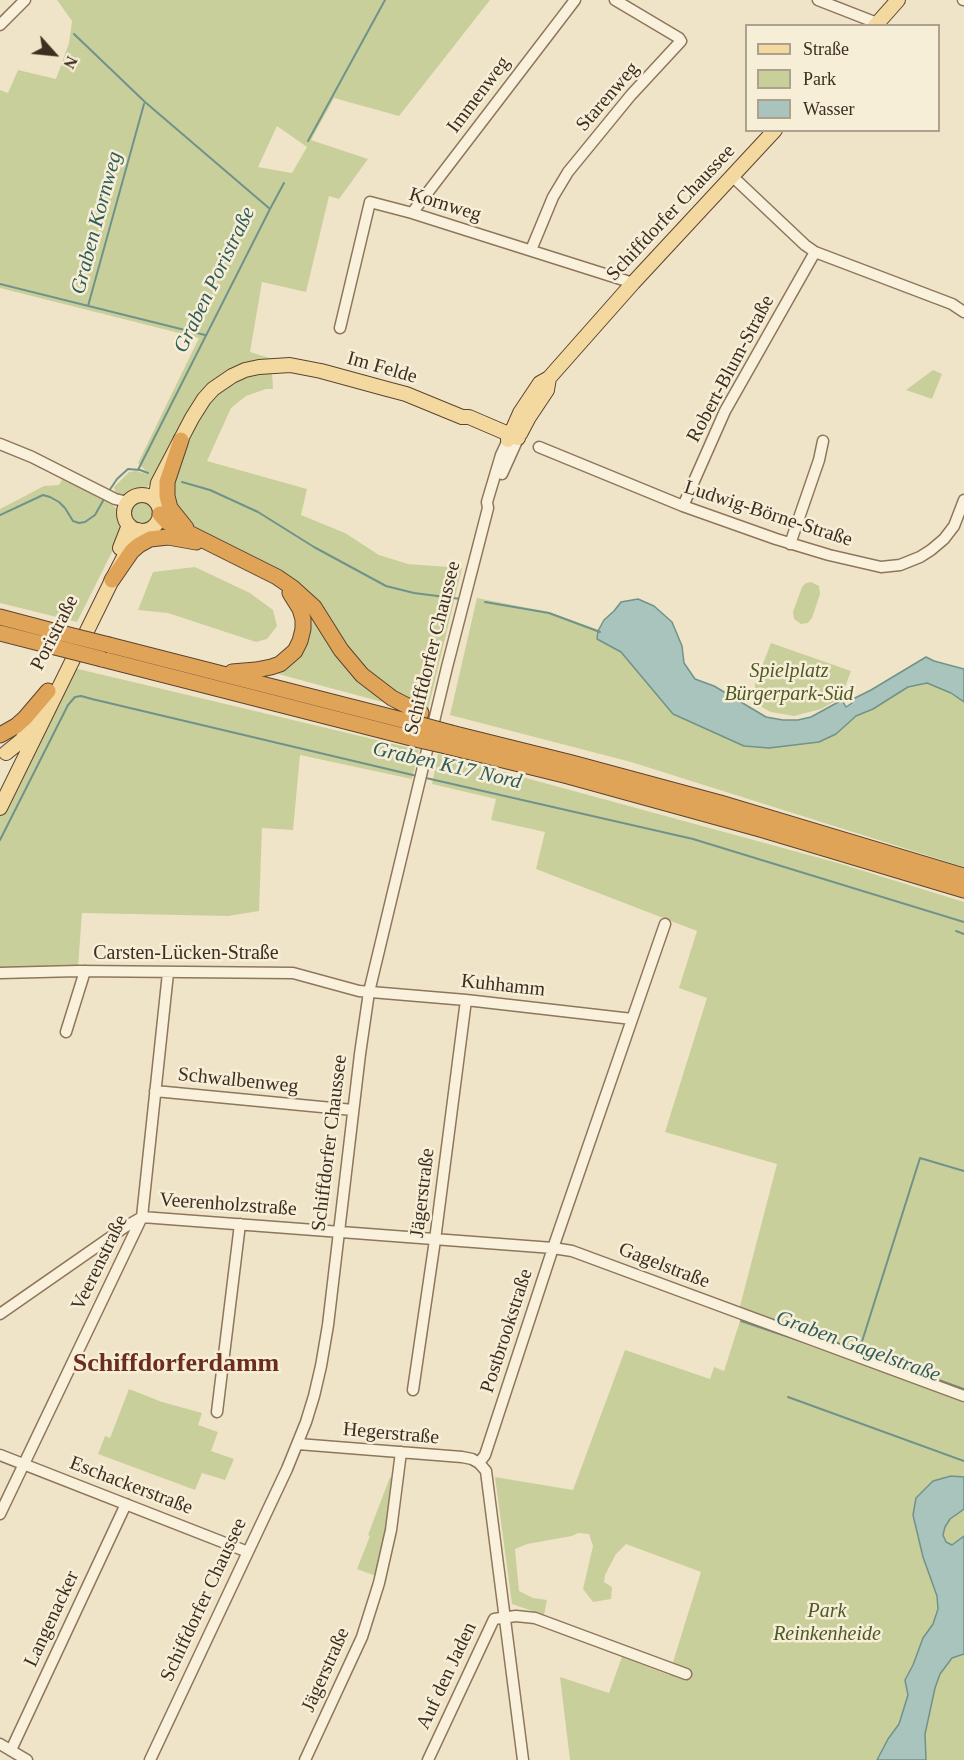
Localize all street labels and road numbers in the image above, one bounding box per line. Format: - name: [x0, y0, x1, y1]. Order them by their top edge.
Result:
- street label: Immenweg: [442, 52, 516, 138]
- street label: Starenweg: [571, 57, 645, 137]
- street label: Schiffdorfer Chaussee: [602, 140, 740, 286]
- street label: Kornweg: [406, 183, 484, 227]
- street label: Robert-Blum-Straße: [682, 291, 780, 447]
- street label: Im Felde: [344, 347, 420, 389]
- street label: Ludwig-Börne-Straße: [681, 475, 855, 553]
- street label: Schiffdorfer Chaussee: [400, 559, 466, 737]
- street label: Poristraße: [26, 591, 84, 675]
- street label: Carsten-Lücken-Straße: [93, 942, 279, 966]
- street label: Kuhhamm: [460, 970, 546, 1002]
- street label: Schiffdorfer Chaussee: [307, 1053, 353, 1233]
- street label: Schwalbenweg: [177, 1063, 299, 1099]
- street label: Jägerstraße: [406, 1147, 440, 1239]
- street label: Veerenholzstraße: [158, 1188, 298, 1222]
- street label: Veerenstraße: [67, 1211, 133, 1315]
- street label: Gagelstraße: [615, 1238, 713, 1294]
- street label: Postbrookstraße: [476, 1266, 538, 1396]
- street label: Hegerstraße: [342, 1418, 440, 1450]
- street label: Eschackerstraße: [66, 1452, 196, 1520]
- street label: Schiffdorfer Chaussee: [156, 1514, 252, 1686]
- street label: Langenacker: [19, 1567, 85, 1671]
- street label: Auf den Jaden: [412, 1619, 482, 1733]
- street label: Jägerstraße: [297, 1624, 355, 1716]

